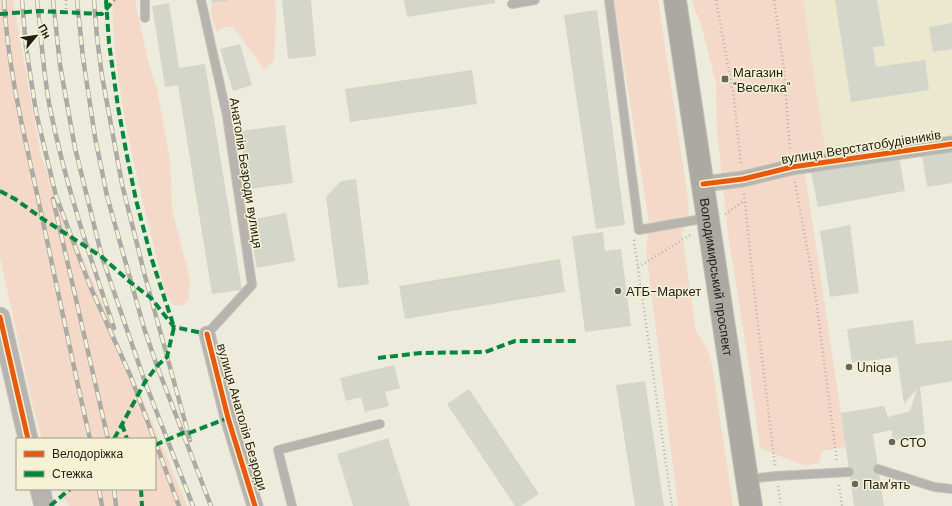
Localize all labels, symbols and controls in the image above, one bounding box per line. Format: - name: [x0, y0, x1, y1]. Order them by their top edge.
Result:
- north arrow: [16, 16, 56, 56]
- text: Пн: [35, 21, 54, 41]
- place label: Магазин "Веселка": [733, 64, 791, 96]
- marker: Магазин "Веселка": [720, 74, 730, 84]
- street label: Анатолія Безроди вулиця: [226, 96, 266, 250]
- street label: вулиця Верстатобудівників: [780, 126, 942, 168]
- street label: Володимирський проспект: [696, 197, 737, 357]
- place label: АТБ-Маркет: [626, 283, 701, 300]
- marker: АТБ-Маркет: [613, 286, 623, 296]
- street label: вулиця Анатолія Безроди: [213, 341, 271, 493]
- place label: Uniqa: [857, 359, 891, 376]
- marker: Uniqa: [844, 362, 854, 372]
- place label: СТО: [900, 434, 926, 451]
- marker: СТО: [887, 437, 897, 447]
- legend: [16, 438, 156, 490]
- text: Велодоріжка: [52, 446, 123, 462]
- text: Стежка: [52, 466, 93, 482]
- place label: Пам'ять: [863, 476, 911, 493]
- marker: Пам'ять: [850, 479, 860, 489]

